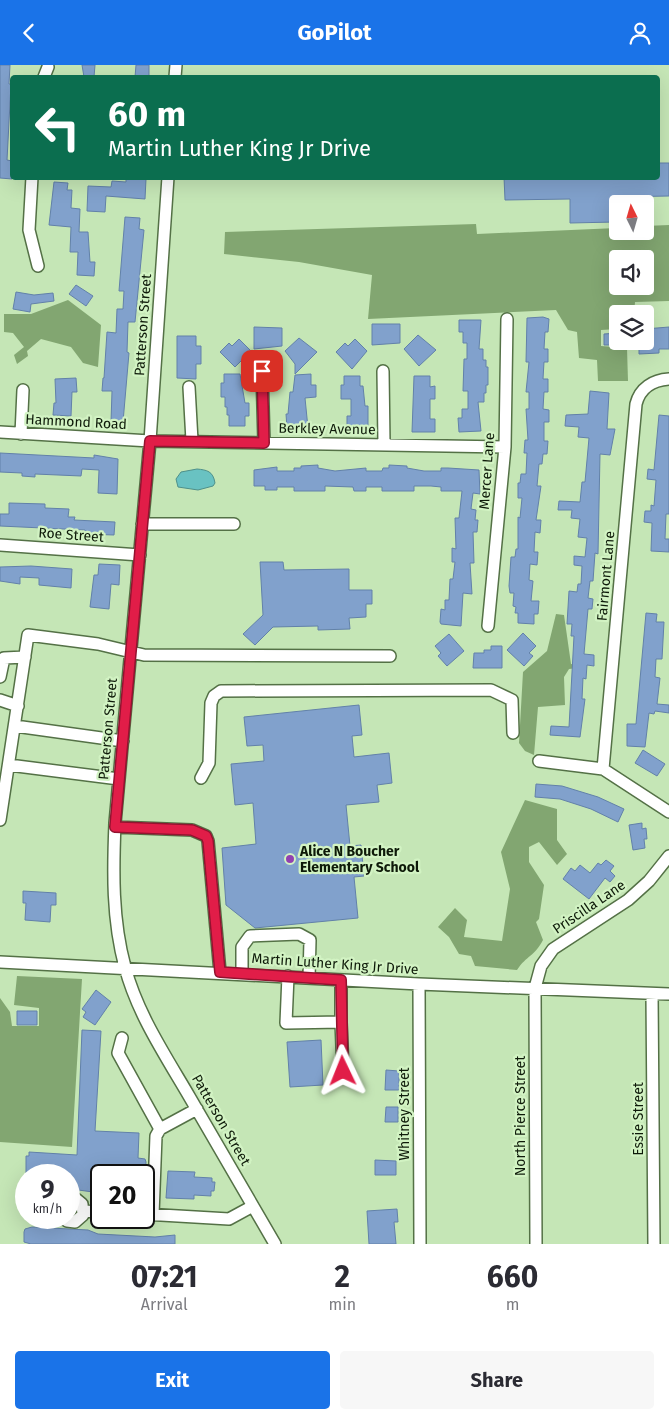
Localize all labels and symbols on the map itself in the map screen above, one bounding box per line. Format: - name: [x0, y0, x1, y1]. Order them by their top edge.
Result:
- north arrow: [609, 195, 654, 240]
- street label: Patterson Street: [131, 272, 155, 377]
- pin: [241, 350, 283, 392]
- street label: Hammond Road: [25, 411, 127, 433]
- street label: Berkley Avenue: [278, 420, 376, 438]
- street label: Mercer Lane: [476, 432, 498, 510]
- street label: Roe Street: [38, 524, 105, 546]
- street label: Fairmont Lane: [594, 530, 618, 622]
- street label: Patterson Street: [95, 676, 121, 781]
- place label: Alice N Boucher Elementary School: [299, 843, 420, 876]
- marker: Alice N Boucher Elementary School: [284, 853, 296, 865]
- street label: Priscilla Lane: [549, 876, 629, 938]
- street label: Martin Luther King Jr Drive: [251, 950, 419, 978]
- position arrow: [316, 1044, 368, 1096]
- street label: North Pierce Street: [512, 1055, 529, 1176]
- street label: Whitney Street: [396, 1066, 413, 1161]
- street label: Patterson Street: [188, 1071, 254, 1169]
- street label: Essie Street: [630, 1081, 647, 1156]
- speed limit sign: 20: [90, 1164, 155, 1229]

